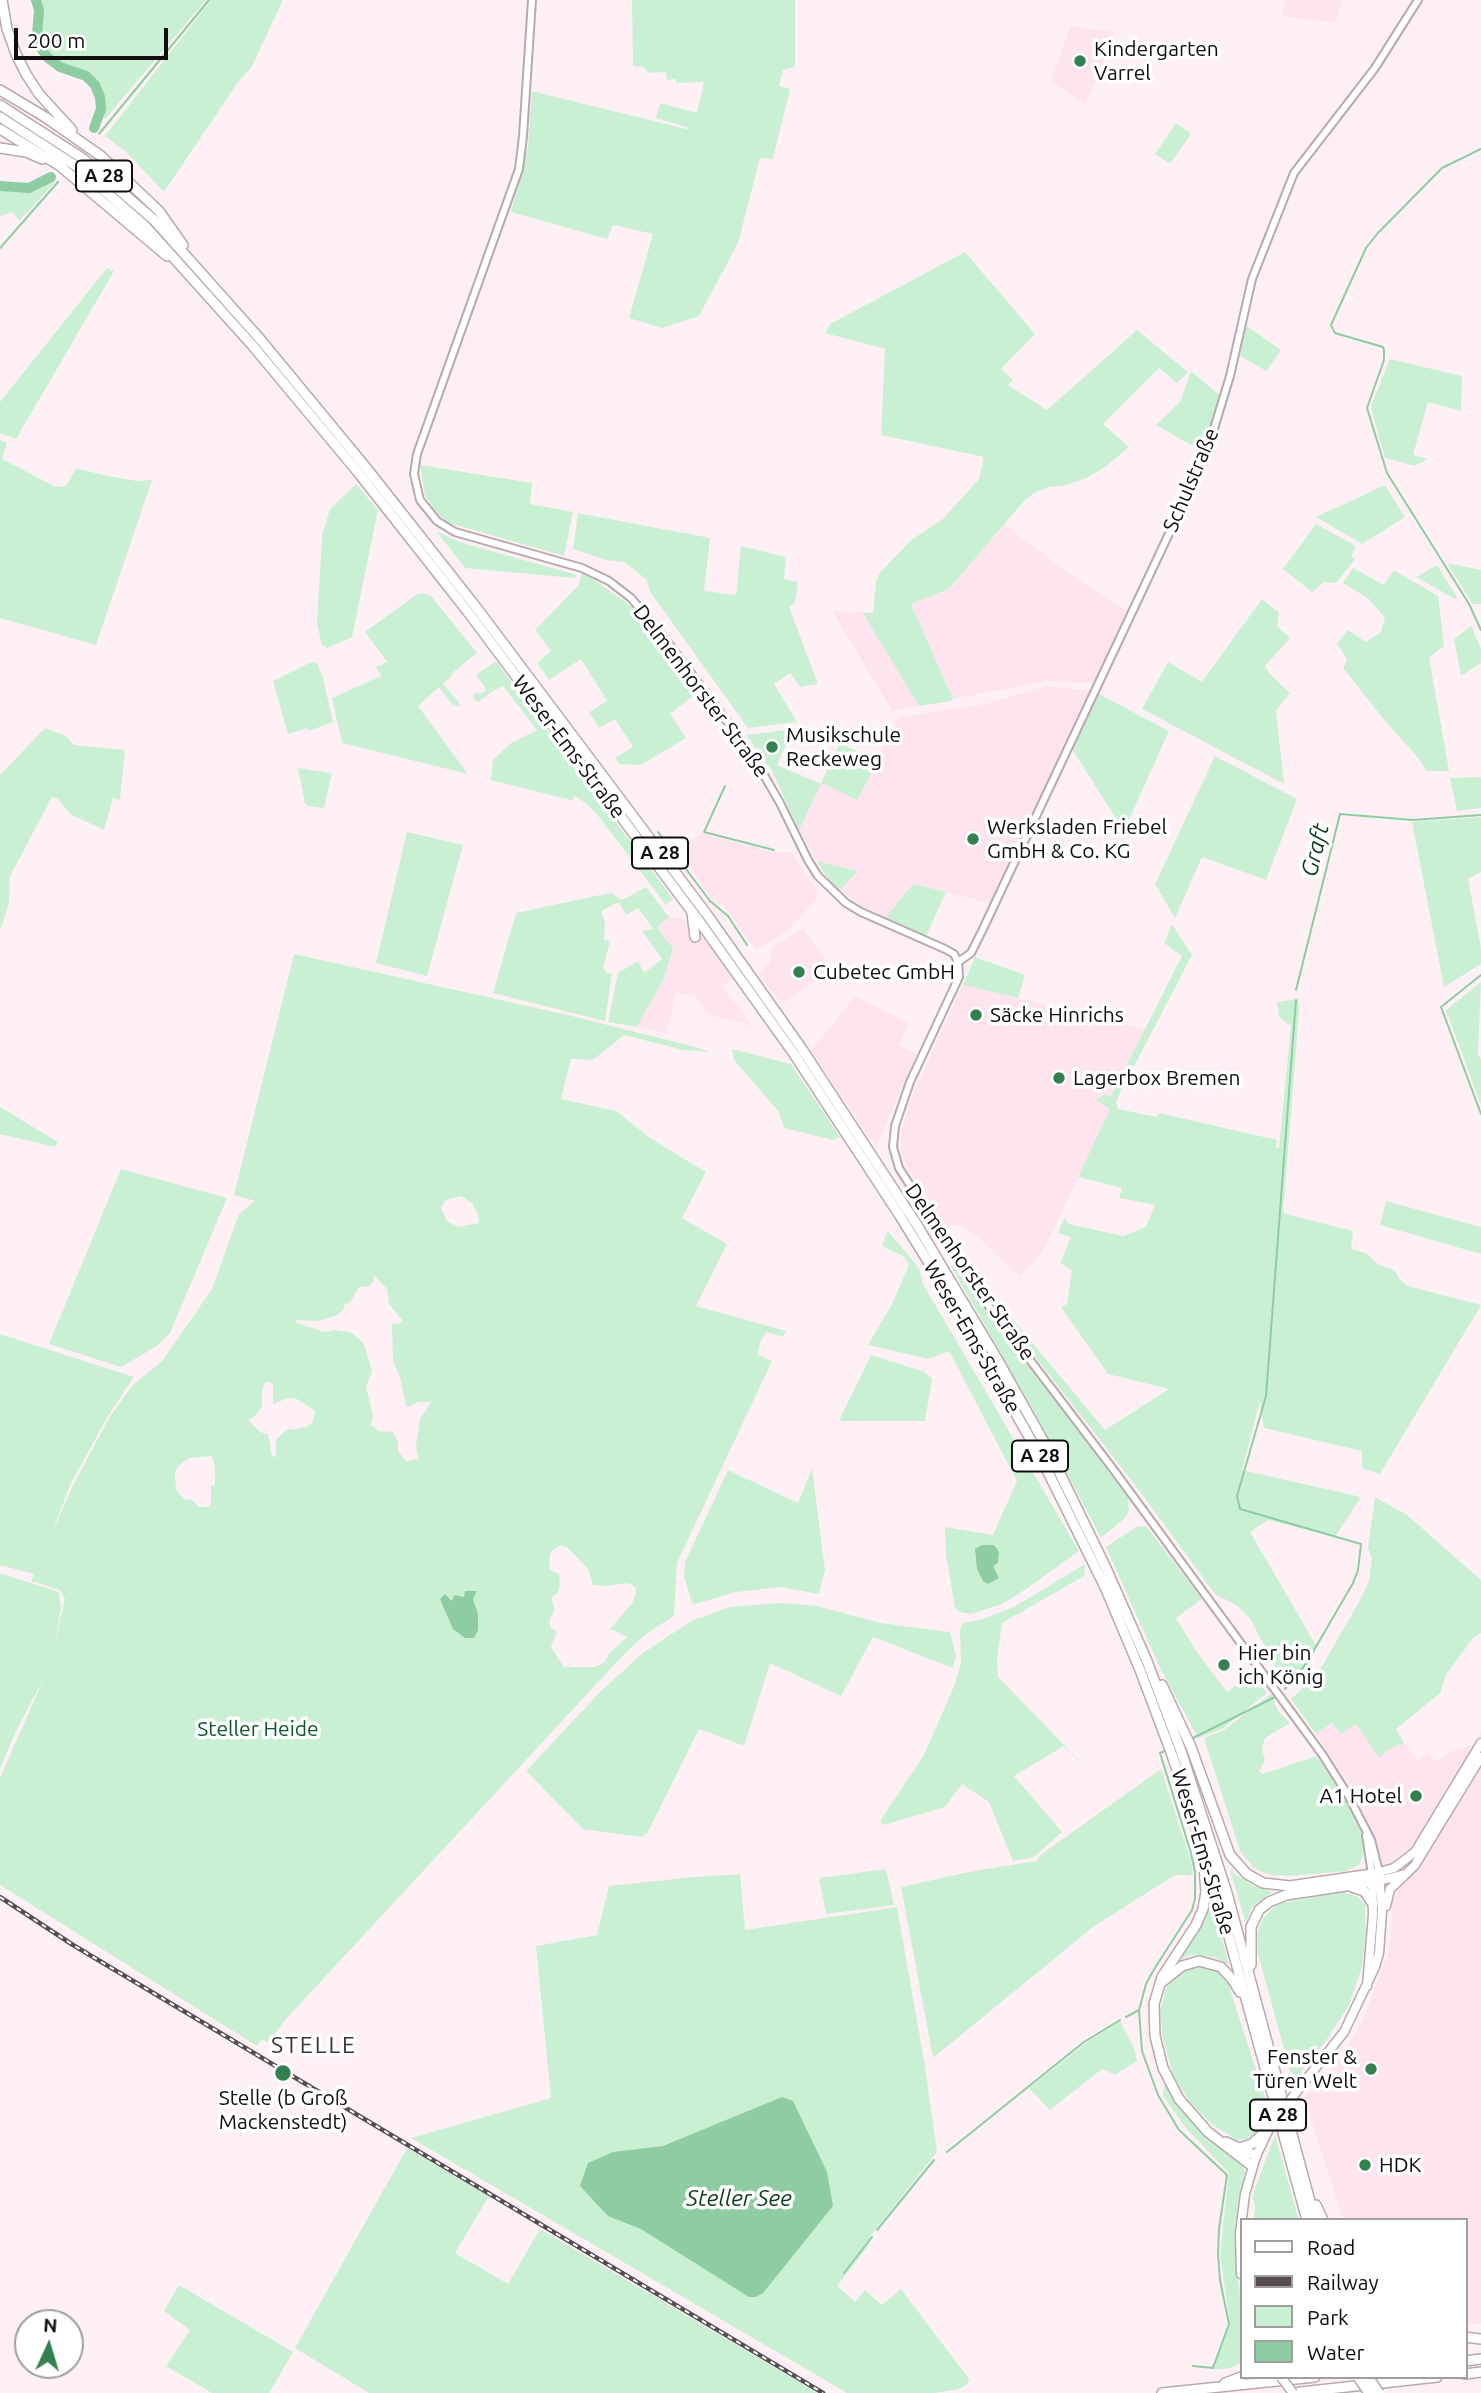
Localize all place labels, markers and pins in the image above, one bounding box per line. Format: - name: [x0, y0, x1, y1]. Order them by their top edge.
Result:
- place label: Kindergarten Varrel: [1094, 36, 1219, 86]
- marker: Kindergarten Varrel: [1072, 53, 1088, 69]
- place label: Musikschule Reckeweg: [786, 722, 901, 772]
- marker: Musikschule Reckeweg: [764, 739, 780, 755]
- place label: Werksladen Friebel GmbH & Co. KG: [987, 814, 1167, 864]
- marker: Werksladen Friebel GmbH & Co. KG: [965, 831, 981, 847]
- place label: Cubetec GmbH: [813, 959, 955, 985]
- marker: Cubetec GmbH: [791, 964, 807, 980]
- place label: Säcke Hinrichs: [990, 1002, 1124, 1028]
- marker: Säcke Hinrichs: [968, 1007, 984, 1023]
- place label: Lagerbox Bremen: [1073, 1065, 1240, 1091]
- marker: Lagerbox Bremen: [1051, 1070, 1067, 1086]
- place label: Hier bin ich König: [1238, 1640, 1324, 1690]
- marker: Hier bin ich König: [1216, 1657, 1232, 1673]
- place label: A1 Hotel: [1319, 1783, 1402, 1809]
- marker: A1 Hotel: [1408, 1788, 1424, 1804]
- place label: Fenster & Türen Welt: [1253, 2044, 1357, 2094]
- marker: Fenster & Türen Welt: [1363, 2061, 1379, 2077]
- marker: Stelle (b Groß Mackenstedt): [273, 2063, 293, 2083]
- place label: Stelle (b Groß Mackenstedt): [219, 2085, 347, 2135]
- place label: HDK: [1379, 2152, 1421, 2178]
- marker: HDK: [1357, 2157, 1373, 2173]

